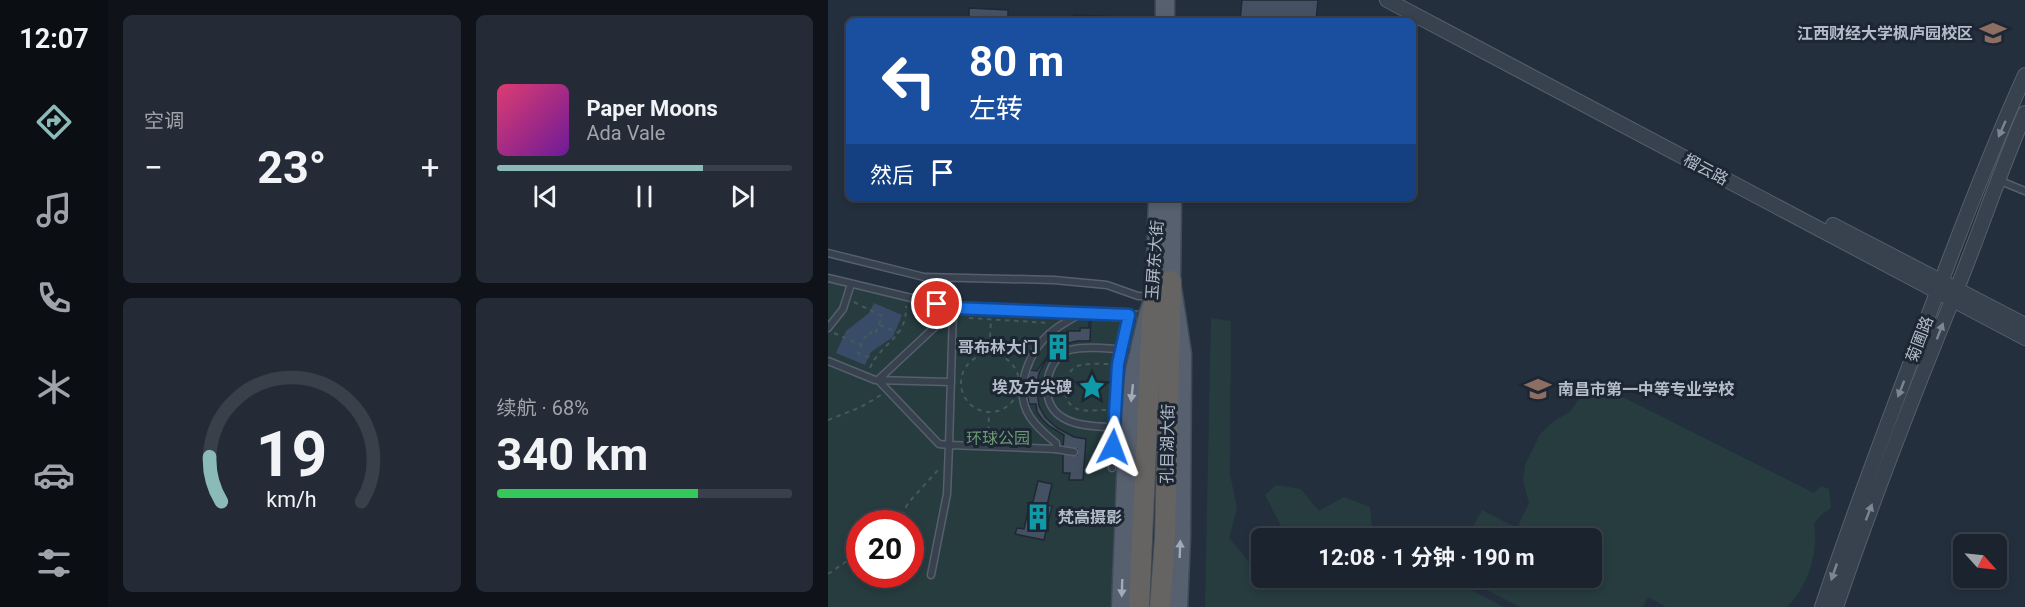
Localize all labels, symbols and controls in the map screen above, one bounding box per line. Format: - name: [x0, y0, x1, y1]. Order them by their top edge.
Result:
- school or university icon: 江西财经大学枫庐园校区: [1978, 18, 2008, 48]
- text: 12:07: [19, 23, 89, 55]
- place label: 江西财经大学枫庐园校区: [1797, 24, 1973, 43]
- text: 80 m: [969, 37, 1064, 86]
- icon: left: [870, 42, 948, 120]
- text: 左转: [969, 93, 1023, 125]
- text: Paper Moons: [587, 96, 718, 121]
- icon: directions: [33, 101, 75, 143]
- text: 空调: [144, 109, 184, 133]
- one-way arrow: [1997, 120, 2006, 137]
- text: Ada Vale: [587, 121, 665, 145]
- text: 23°: [257, 141, 326, 194]
- text: −: [144, 148, 163, 187]
- text: +: [421, 148, 440, 187]
- street label: 榴云路: [1680, 150, 1731, 189]
- icon: arrive: [926, 156, 959, 189]
- text: 然后: [870, 163, 914, 188]
- icon: previous: [529, 180, 562, 213]
- icon: pause: [628, 180, 661, 213]
- icon: next: [726, 180, 759, 213]
- icon: music: [33, 189, 75, 231]
- street label: 玉屏东大街: [1142, 219, 1167, 301]
- icon: phone: [33, 277, 75, 319]
- pin: [911, 278, 962, 329]
- icon: arrive: [920, 287, 953, 320]
- street label: 菊圃路: [1902, 313, 1937, 365]
- one-way arrow: [1935, 321, 1945, 339]
- building icon: 哥布林大门: [1043, 332, 1073, 362]
- place label: 哥布林大门: [958, 338, 1038, 357]
- icon: climate: [33, 366, 75, 408]
- place icon: 埃及方尖碑: [1077, 372, 1107, 402]
- school or university icon: 南昌市第一中等专业学校: [1523, 374, 1553, 404]
- place label: 埃及方尖碑: [992, 378, 1072, 397]
- place label: 南昌市第一中等专业学校: [1558, 380, 1735, 399]
- one-way arrow: [1895, 380, 1905, 398]
- one-way arrow: [1127, 384, 1137, 403]
- text: 续航 · 68%: [497, 396, 589, 420]
- street label: 孔目湖大街: [1157, 404, 1178, 484]
- position arrow: [1081, 415, 1145, 479]
- text: 19: [256, 418, 328, 491]
- text: 340 km: [497, 428, 648, 481]
- park label: 环球公园: [966, 429, 1030, 448]
- icon: car: [33, 454, 75, 496]
- text: km/h: [267, 487, 317, 512]
- building icon: 梵高摄影: [1023, 502, 1053, 532]
- one-way arrow: [1865, 503, 1874, 521]
- place label: 梵高摄影: [1058, 508, 1122, 527]
- speed limit sign: 20: [846, 510, 924, 588]
- north arrow: [1953, 534, 2007, 588]
- map controls: [1953, 534, 2007, 588]
- one-way arrow: [1176, 539, 1185, 558]
- icon: filters: [33, 542, 75, 584]
- text: 12:08 · 1 分钟 · 190 m: [1318, 545, 1535, 570]
- one-way arrow: [1828, 563, 1838, 581]
- one-way arrow: [1118, 579, 1127, 598]

